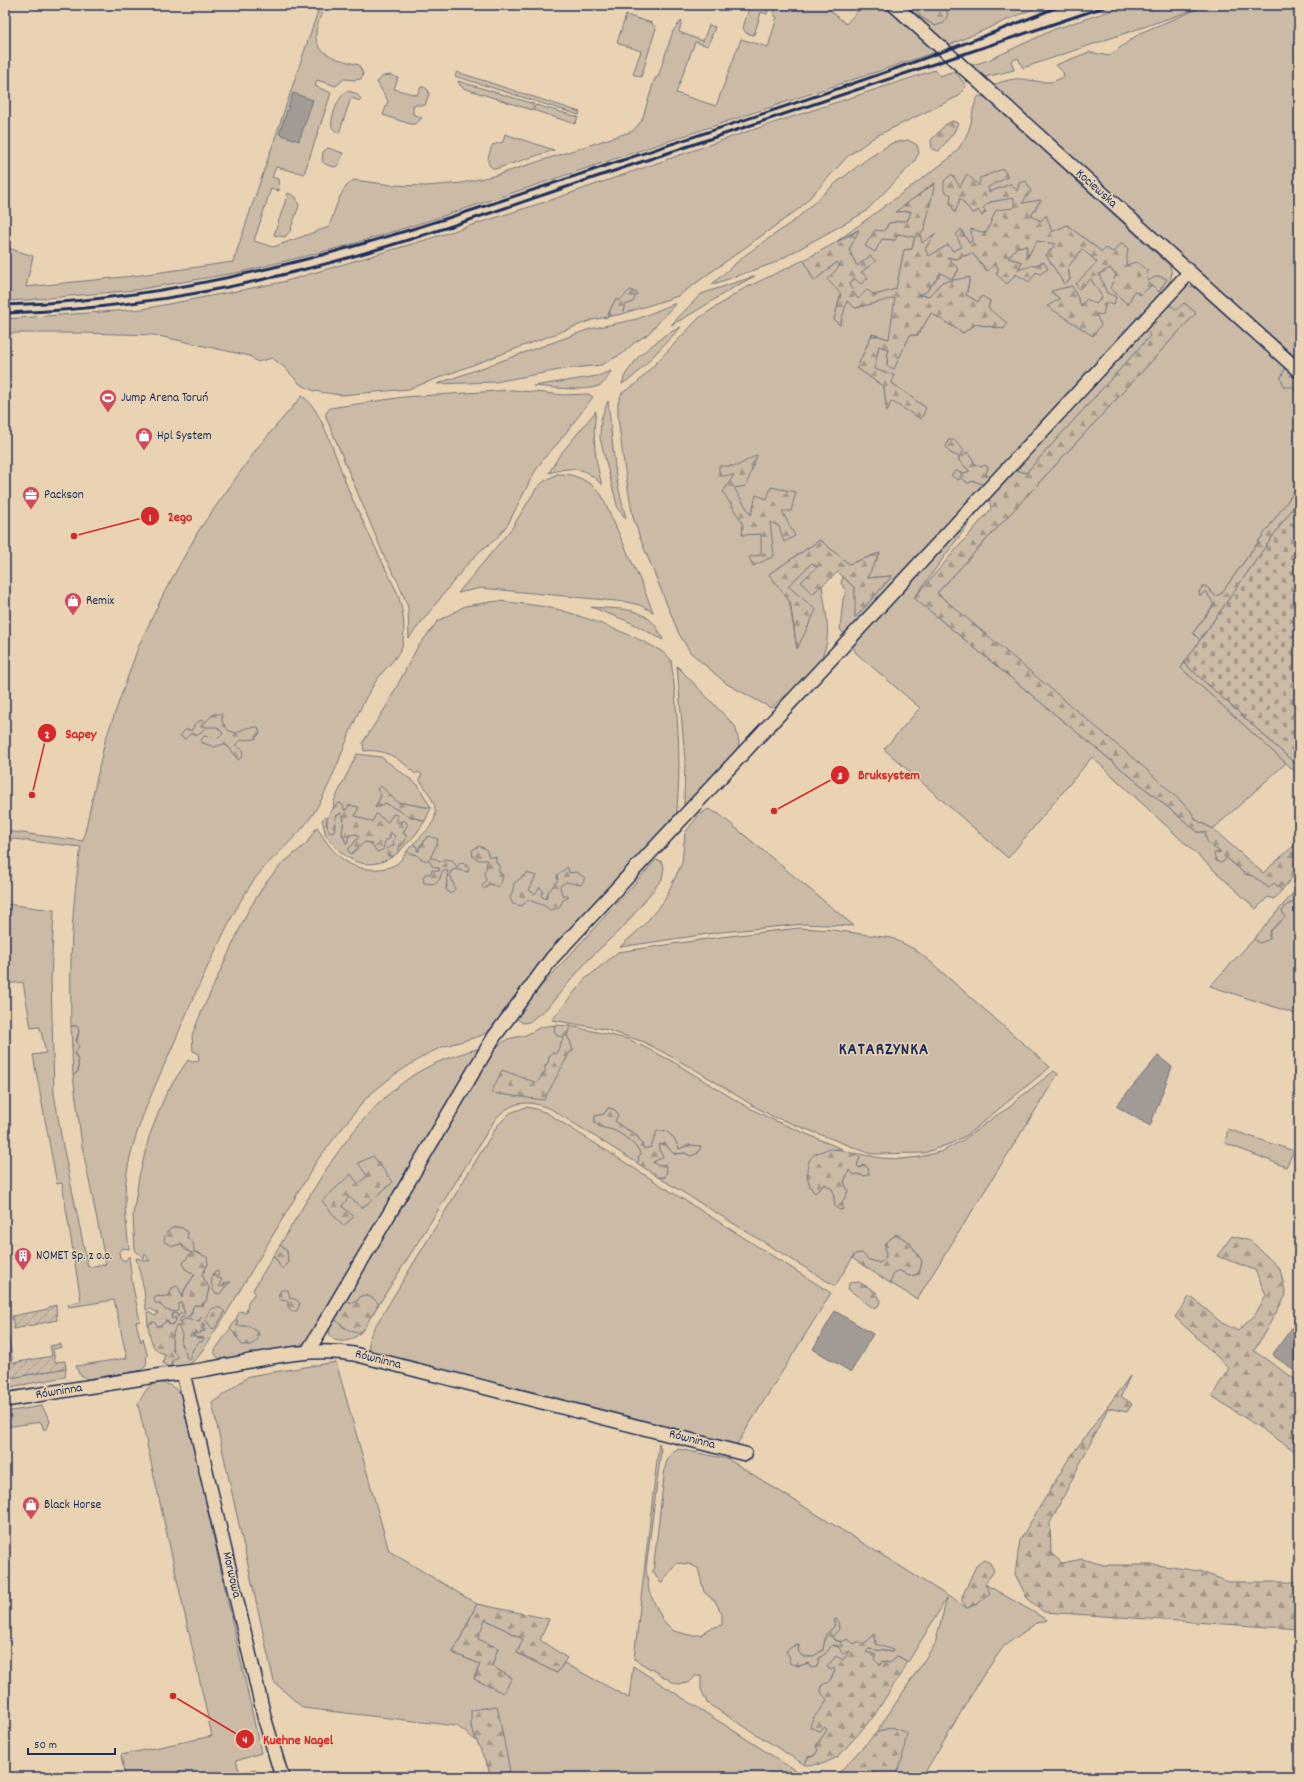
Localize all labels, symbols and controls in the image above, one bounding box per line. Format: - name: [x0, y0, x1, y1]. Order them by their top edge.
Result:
- street label: Kociewska: [1071, 165, 1122, 214]
- sports icon: Jump Arena Toruń: [98, 388, 118, 413]
- place label: Jump Arena Toruń: [121, 389, 208, 408]
- shop icon: Hpl System: [134, 426, 154, 451]
- place label: Hpl System: [157, 427, 212, 446]
- office icon: Packson: [21, 485, 41, 510]
- place label: Packson: [44, 486, 84, 505]
- callout: 2ego: [140, 503, 200, 529]
- text: 2ego: [168, 508, 192, 528]
- text: 1: [149, 510, 152, 527]
- shop icon: Remix: [63, 591, 83, 616]
- place label: Remix: [86, 592, 114, 611]
- callout: Sapey: [37, 720, 104, 746]
- text: Sapey: [65, 725, 98, 745]
- text: 2: [44, 727, 50, 744]
- callout: Bruksystem: [830, 762, 928, 788]
- text: Bruksystem: [858, 766, 920, 786]
- text: 3: [837, 768, 843, 785]
- district label: KATARZYNKA: [839, 1039, 929, 1063]
- building icon: NOMET Sp. z o.o.: [13, 1246, 33, 1271]
- place label: NOMET Sp. z o.o.: [36, 1247, 112, 1266]
- street label: Równinna: [353, 1345, 404, 1375]
- street label: Równinna: [34, 1379, 85, 1405]
- street label: Równinna: [667, 1425, 718, 1455]
- shop icon: Black Horse: [21, 1495, 41, 1520]
- place label: Black Horse: [44, 1496, 102, 1515]
- street label: Morwowa: [216, 1550, 246, 1601]
- callout: Kuehne Nagel: [235, 1726, 341, 1752]
- scale bar: [28, 1730, 115, 1756]
- text: Kuehne Nagel: [263, 1731, 334, 1751]
- text: 4: [243, 1732, 248, 1749]
- text: 50 m: [34, 1737, 57, 1754]

